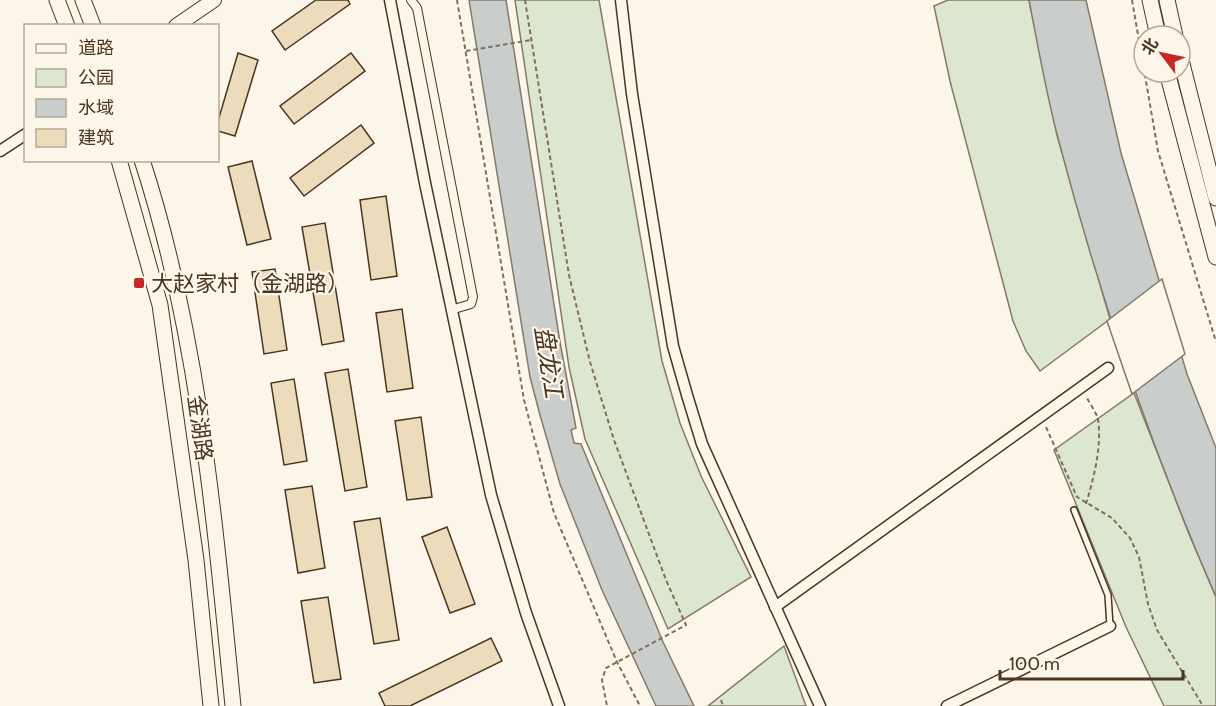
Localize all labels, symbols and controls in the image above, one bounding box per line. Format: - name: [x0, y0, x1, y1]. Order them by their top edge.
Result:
- legend: [24, 24, 219, 162]
- north arrow: [1132, 24, 1192, 84]
- text: 北: [1137, 34, 1162, 58]
- text: 道路: [78, 37, 114, 59]
- text: 公园: [78, 67, 114, 89]
- text: 水域: [78, 97, 114, 119]
- text: 建筑: [78, 127, 114, 149]
- place label: 大赵家村（金湖路）: [151, 270, 349, 297]
- marker: 大赵家村（金湖路）: [132, 276, 146, 290]
- water label: 盘龙江: [529, 324, 569, 403]
- street label: 金湖路: [182, 393, 218, 463]
- scale bar: [1000, 643, 1183, 681]
- text: 100 m: [1009, 653, 1060, 675]

